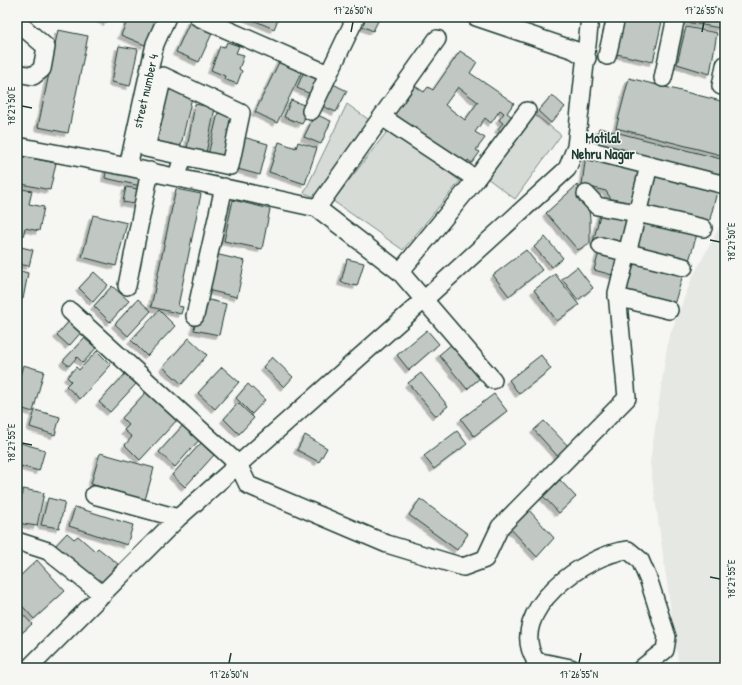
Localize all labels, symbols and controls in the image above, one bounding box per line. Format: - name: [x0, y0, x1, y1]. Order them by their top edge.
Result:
- text: 17°26'50"N: [334, 4, 372, 17]
- text: 17°26'55"N: [685, 4, 723, 17]
- street label: street number 4: [128, 52, 162, 130]
- text: 78°27'50"E: [5, 86, 18, 126]
- district label: Motilal Nehru Nagar: [571, 128, 635, 165]
- text: 78°27'50"E: [725, 222, 738, 262]
- text: 78°27'55"E: [5, 423, 18, 462]
- text: 78°27'55"E: [725, 559, 738, 598]
- text: 17°26'50"N: [210, 668, 248, 681]
- text: 17°26'55"N: [560, 668, 598, 681]

